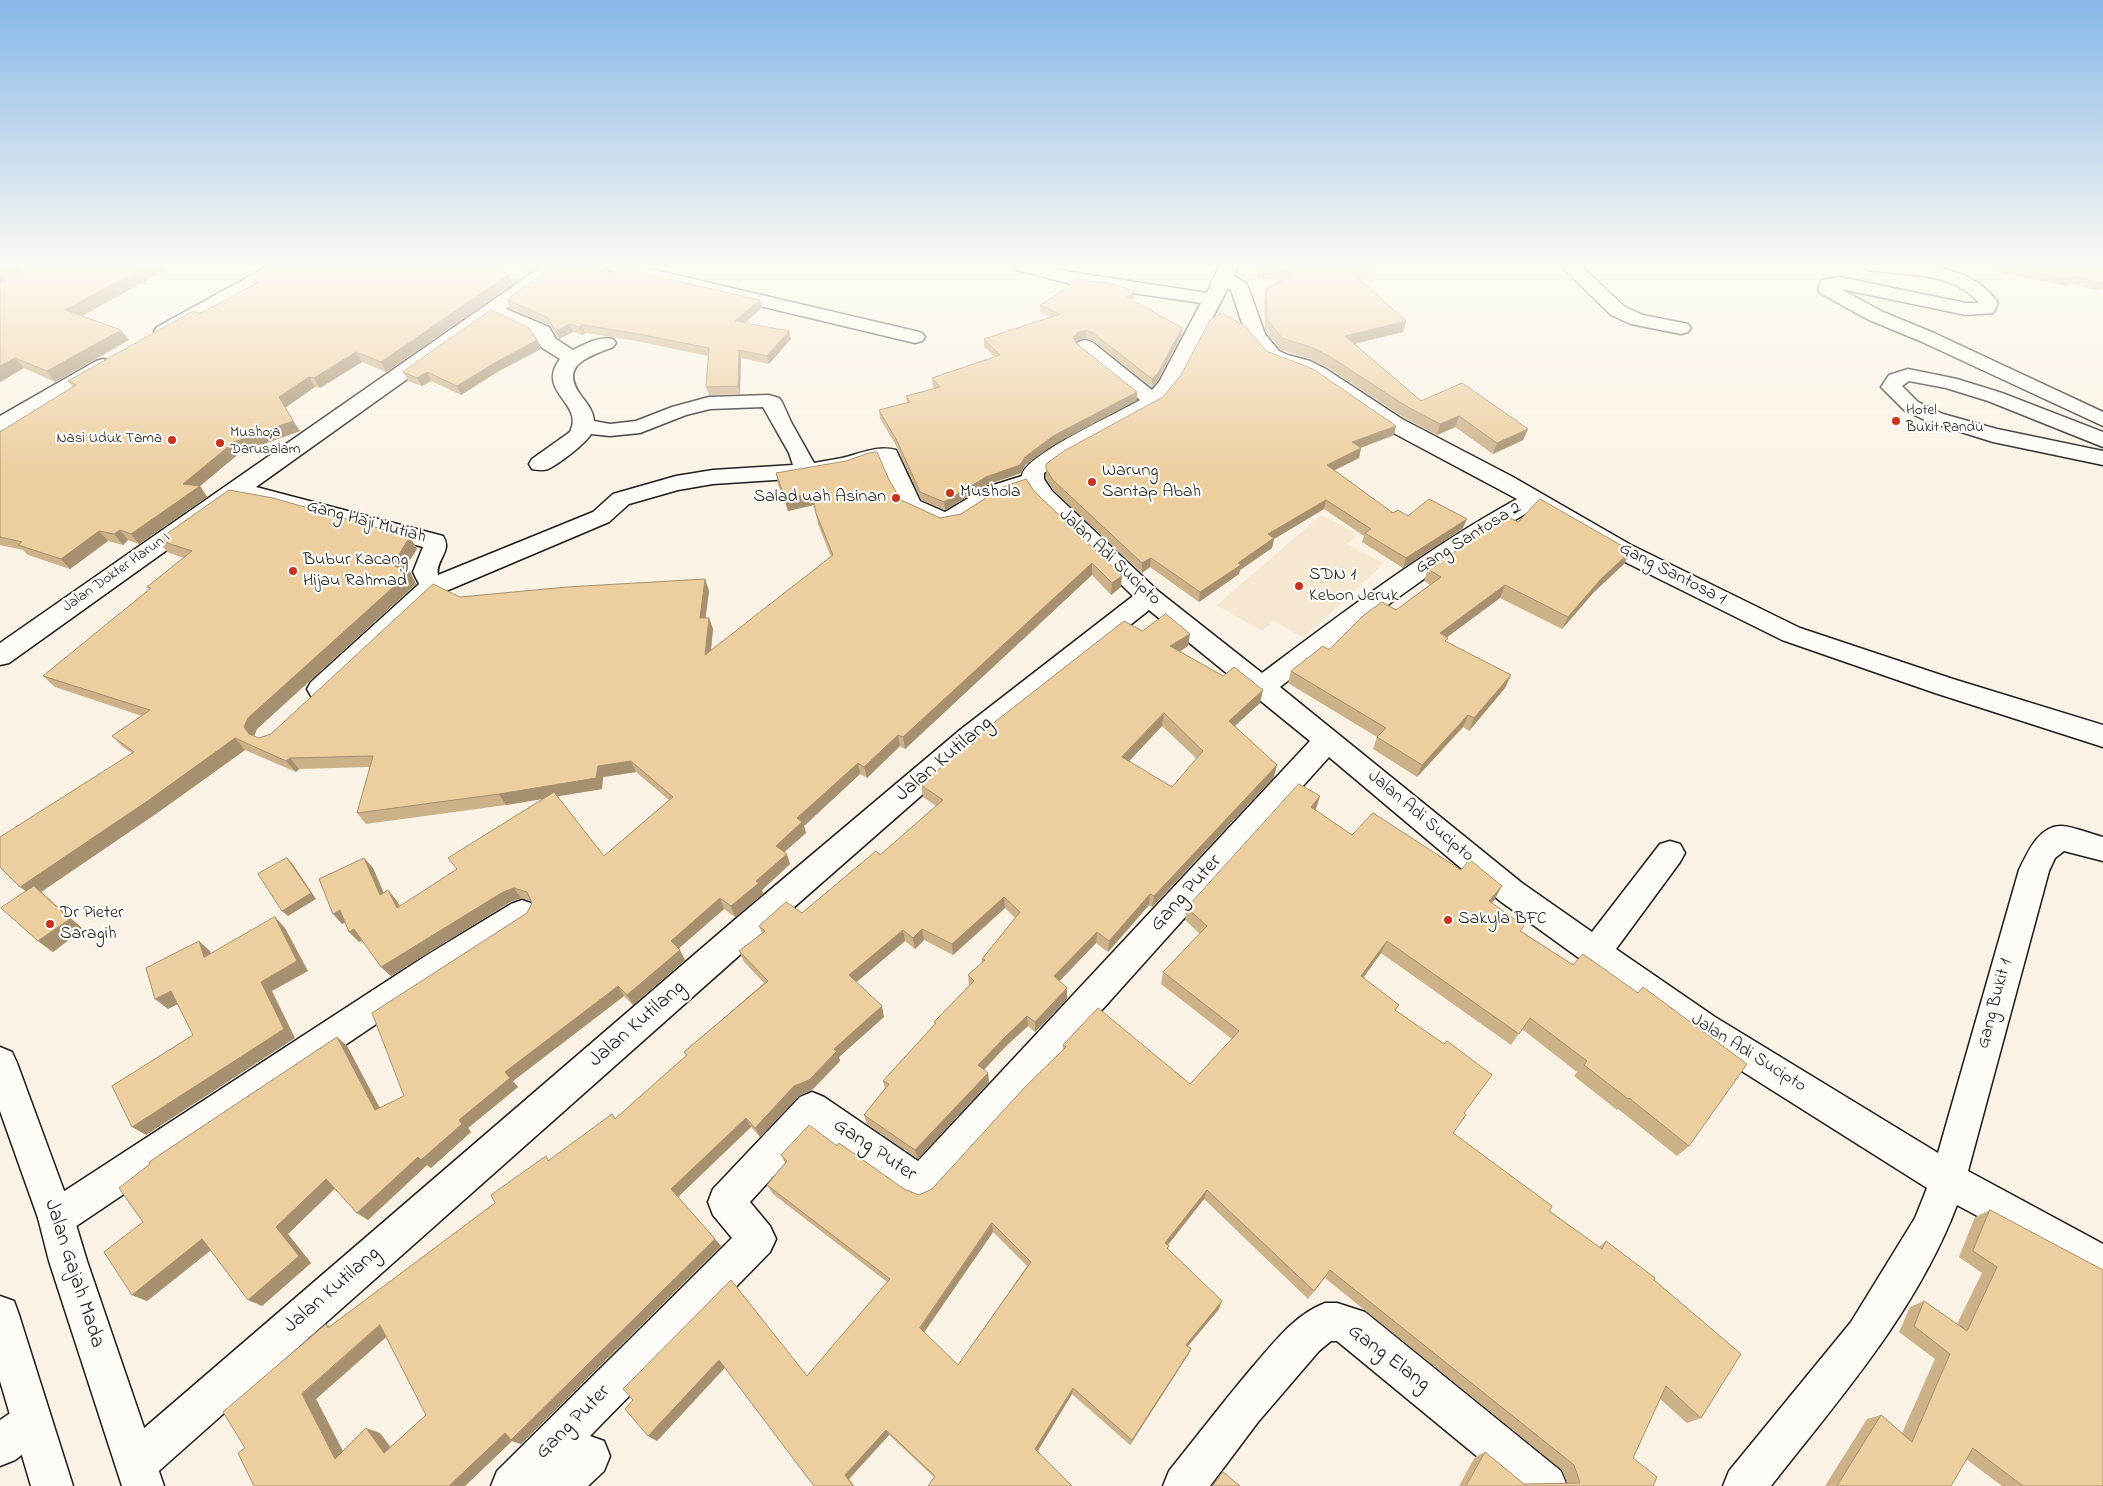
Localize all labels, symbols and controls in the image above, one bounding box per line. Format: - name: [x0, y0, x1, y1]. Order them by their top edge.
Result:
- place label: Hotel Bukit Randu: [1906, 403, 1983, 438]
- marker: Hotel Bukit Randu: [1890, 415, 1902, 427]
- place label: Musho;a Darusalam: [230, 425, 300, 460]
- place label: Nasi Uduk Tama: [56, 431, 162, 449]
- marker: Nasi Uduk Tama: [166, 434, 178, 446]
- marker: Musho;a Darusalam: [214, 437, 226, 449]
- place label: Warung Santap Abah: [1102, 461, 1201, 504]
- marker: Warung Santap Abah: [1086, 476, 1098, 488]
- place label: Mushola: [960, 482, 1020, 504]
- place label: Salad uah Asinan: [753, 487, 886, 509]
- marker: Mushola: [944, 487, 956, 499]
- marker: Salad uah Asinan: [890, 492, 902, 504]
- street label: Gang Haji Mutiah: [304, 497, 428, 549]
- street label: Gang Santosa 2: [1412, 498, 1526, 580]
- street label: Jalan Adi Sucipto: [1053, 505, 1165, 611]
- street label: Jalan Dokter Harun I: [60, 529, 174, 617]
- street label: Gang Santosa 1: [1615, 539, 1729, 611]
- place label: Bubur Kacang Hijau Rahmad: [303, 550, 408, 592]
- marker: Bubur Kacang Hijau Rahmad: [287, 565, 299, 577]
- place label: SDN 1 Kebon Jeruk: [1309, 565, 1399, 608]
- marker: SDN 1 Kebon Jeruk: [1293, 580, 1305, 592]
- street label: Jalan Kutilang: [891, 712, 999, 808]
- street label: Jalan Adi Sucipto: [1363, 766, 1477, 868]
- street label: Gang Puter: [1146, 850, 1228, 938]
- place label: Dr Pieter Saragih: [60, 903, 124, 946]
- place label: Sakyla BFC: [1458, 909, 1547, 931]
- marker: Sakyla BFC: [1442, 914, 1454, 926]
- marker: Dr Pieter Saragih: [44, 918, 56, 930]
- street label: Gang Bukit 1: [1974, 957, 2018, 1051]
- street label: Jalan Kutilang: [585, 976, 691, 1074]
- street label: Jalan Adi Sucipto: [1686, 1010, 1810, 1098]
- street label: Gang Puter: [827, 1114, 921, 1188]
- street label: Jalan Gajah Mada: [37, 1197, 109, 1351]
- street label: Jalan Kutilang: [280, 1242, 386, 1340]
- street label: Gang Elang: [1342, 1320, 1434, 1398]
- street label: Gang Puter: [531, 1380, 617, 1466]

